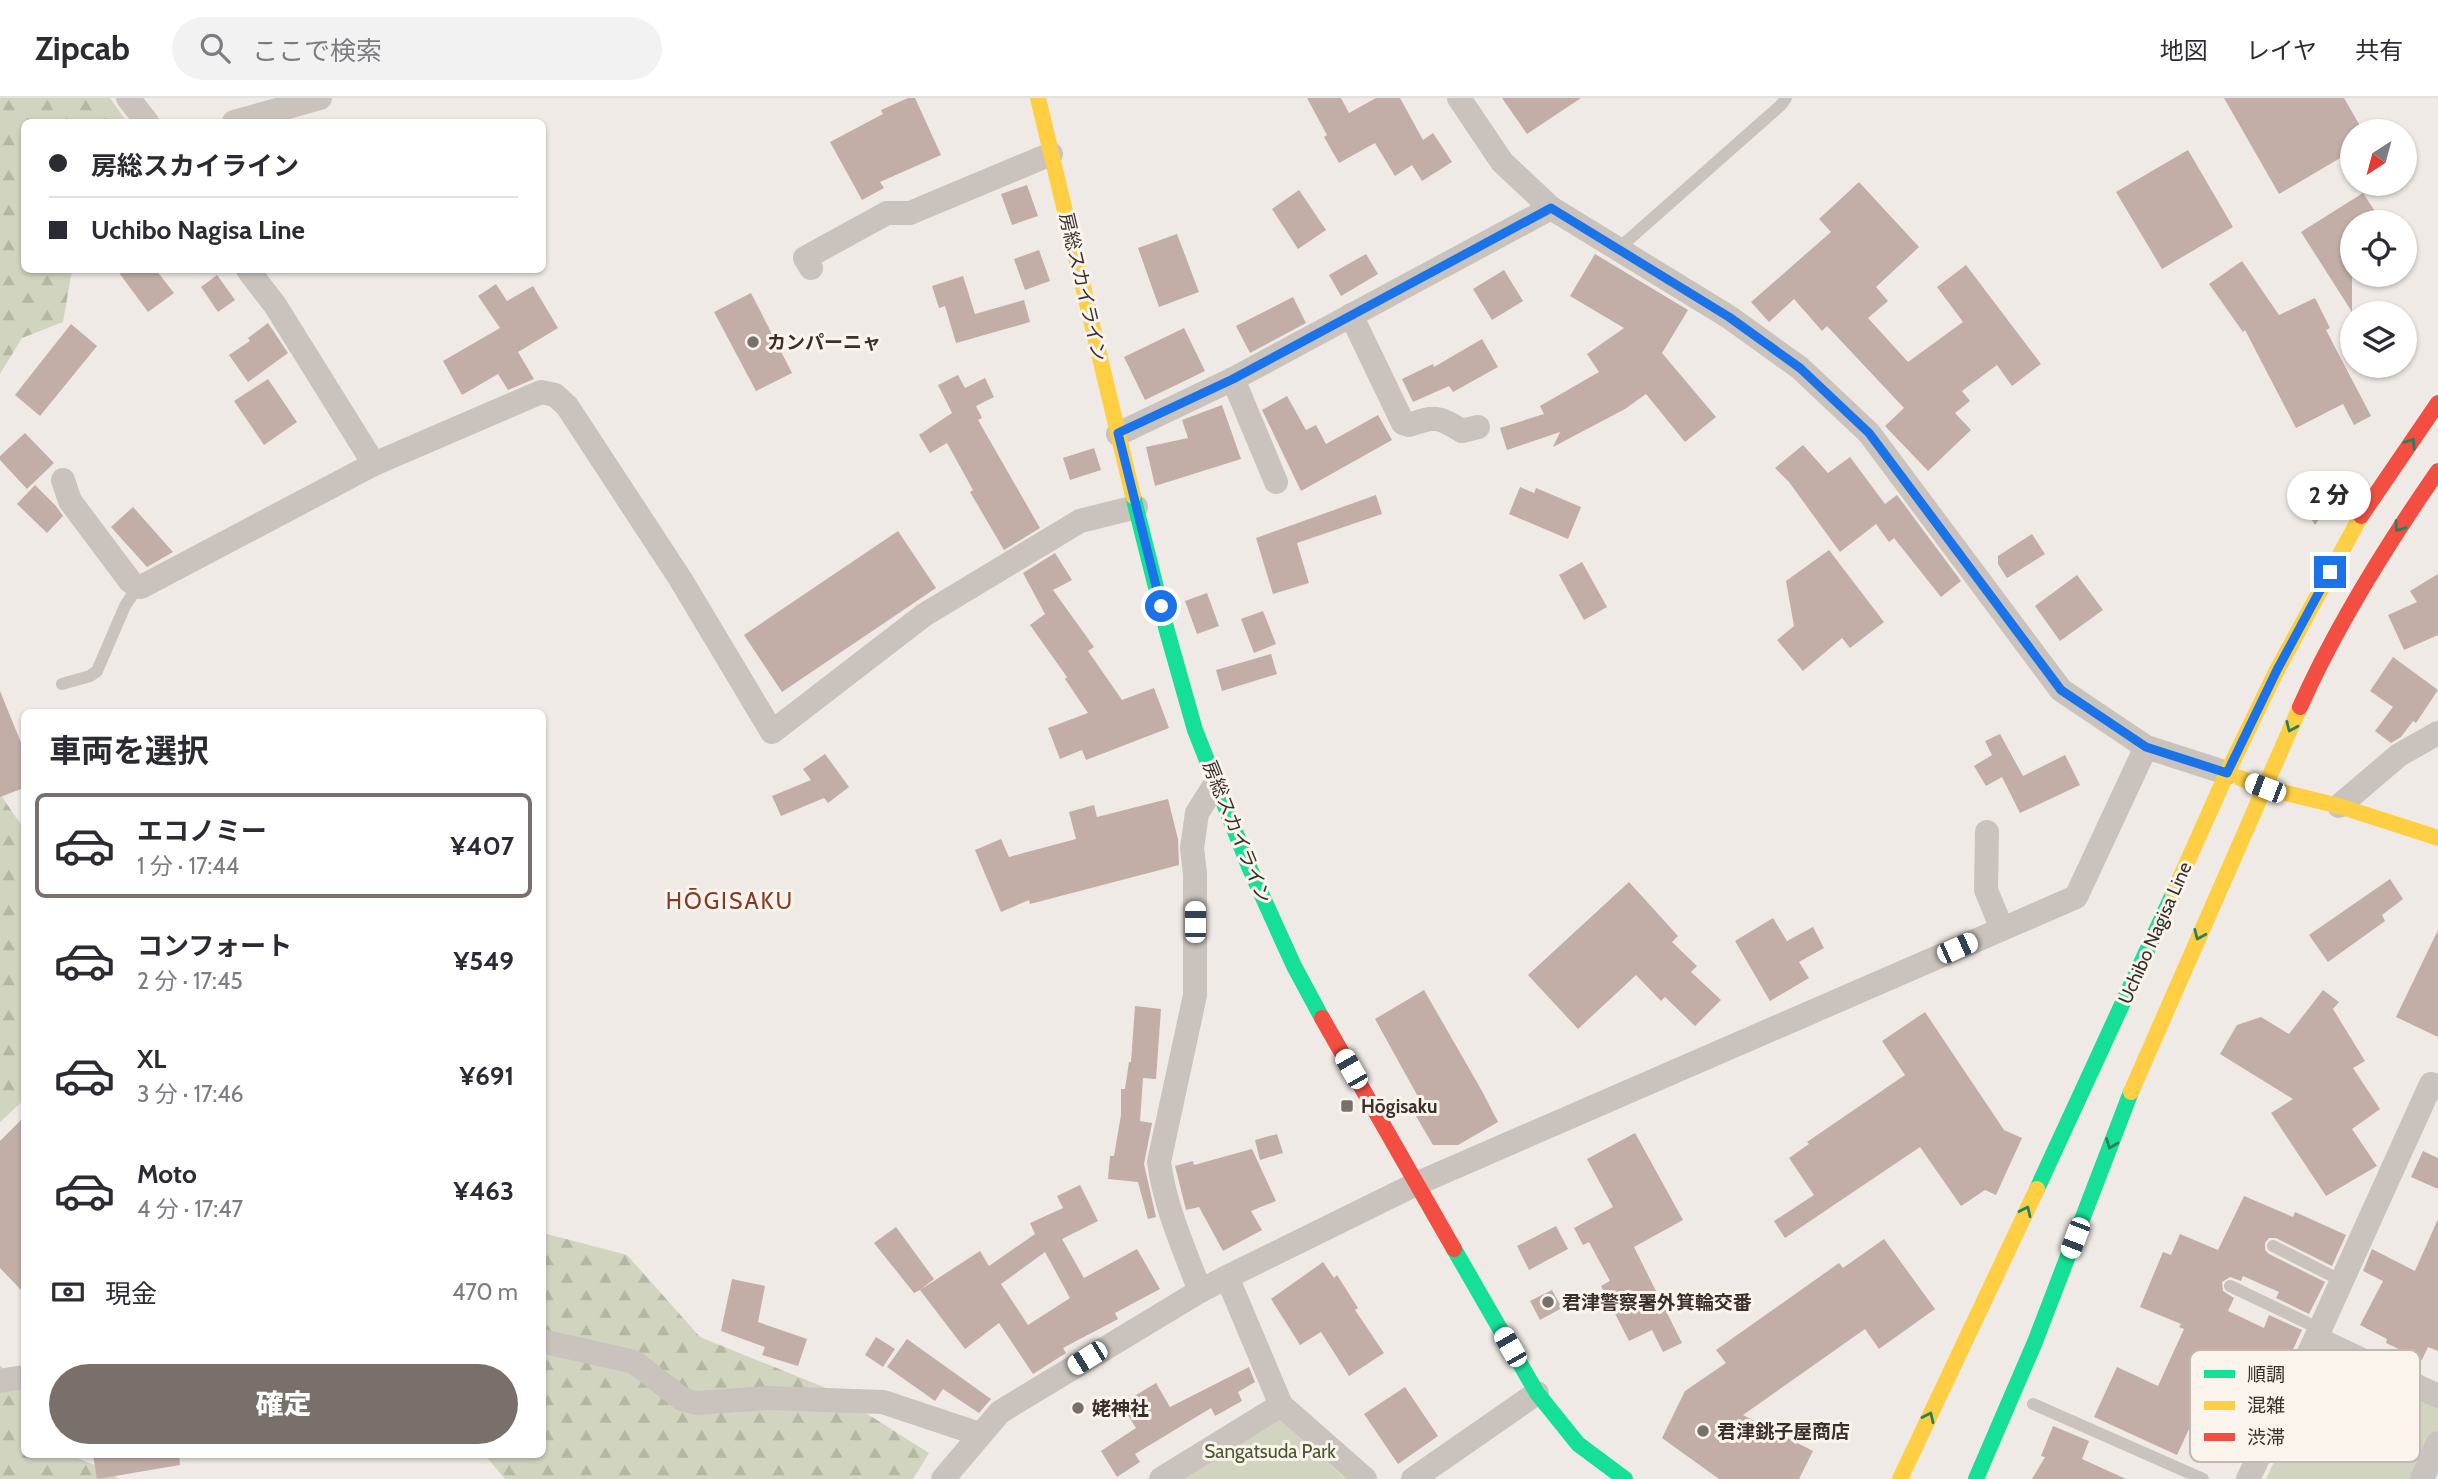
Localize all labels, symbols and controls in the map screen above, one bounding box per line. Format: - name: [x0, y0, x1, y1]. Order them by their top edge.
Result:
- search box: [172, 17, 662, 80]
- text: Zipcab: [35, 28, 130, 68]
- icon: search: [196, 29, 234, 67]
- text: ここで検索: [252, 35, 382, 67]
- text: 地図: [2160, 36, 2208, 65]
- text: レイヤ: [2246, 36, 2317, 65]
- text: 共有: [2355, 36, 2403, 65]
- north arrow: [2340, 119, 2417, 196]
- map controls: [2340, 119, 2417, 378]
- text: 房総スカイライン: [91, 150, 299, 182]
- street label: 房総スカイライン: [1055, 210, 1111, 364]
- button: locate: [2340, 210, 2417, 287]
- text: Uchibo Nagisa Line: [91, 214, 305, 246]
- button: layers: [2340, 301, 2417, 378]
- place label: カンパーニャ: [767, 331, 881, 354]
- marker: カンパーニャ: [745, 334, 761, 350]
- one-way arrow: [2403, 438, 2415, 451]
- callout: 2 分: [2288, 470, 2372, 519]
- text: 2 分: [2309, 481, 2349, 509]
- one-way arrow: [2395, 519, 2407, 532]
- route end: [2314, 556, 2346, 588]
- route start: [1145, 590, 1177, 622]
- one-way arrow: [2286, 720, 2300, 732]
- text: 車両を選択: [49, 731, 209, 770]
- street label: 房総スカイライン: [1198, 757, 1276, 907]
- car: [2242, 771, 2289, 805]
- icon: car: [53, 814, 116, 877]
- text: エコノミー: [137, 815, 267, 847]
- text: ¥407: [451, 830, 514, 862]
- text: 1 分 · 17:44: [137, 852, 239, 880]
- street label: Uchibo Nagisa Line: [2113, 858, 2197, 1008]
- district label: HŌGISAKU: [666, 887, 794, 915]
- car: [1185, 901, 1206, 943]
- one-way arrow: [2193, 928, 2207, 940]
- icon: car: [53, 929, 116, 992]
- text: コンフォート: [137, 930, 292, 962]
- car: [1934, 930, 1981, 966]
- text: ¥549: [454, 945, 514, 977]
- text: 2 分 · 17:45: [137, 967, 243, 995]
- text: XL: [137, 1043, 166, 1075]
- icon: car: [53, 1044, 116, 1107]
- car: [1332, 1046, 1371, 1092]
- text: ¥691: [459, 1060, 514, 1092]
- text: 3 分 · 17:46: [137, 1080, 244, 1108]
- place label: Hōgisaku: [1361, 1095, 1437, 1118]
- marker: Hōgisaku: [1339, 1098, 1355, 1114]
- one-way arrow: [2105, 1138, 2119, 1150]
- text: Moto: [137, 1158, 197, 1190]
- icon: car: [53, 1159, 116, 1222]
- text: ¥463: [454, 1175, 514, 1207]
- text: 4 分 · 17:47: [137, 1195, 243, 1223]
- one-way arrow: [2017, 1206, 2031, 1218]
- car: [2058, 1215, 2093, 1261]
- icon: cash: [49, 1273, 87, 1311]
- text: 現金: [105, 1278, 157, 1310]
- text: 470 m: [452, 1278, 518, 1306]
- place label: 君津警察署外箕輪交番: [1562, 1291, 1752, 1314]
- marker: 君津警察署外箕輪交番: [1540, 1294, 1556, 1310]
- car: [1491, 1324, 1530, 1370]
- car: [1064, 1338, 1111, 1378]
- legend: [2190, 1350, 2420, 1462]
- text: 順調: [2247, 1363, 2285, 1386]
- button: 確定: [49, 1364, 518, 1444]
- text: 混雑: [2247, 1394, 2285, 1417]
- place label: 姥神社: [1092, 1397, 1149, 1420]
- marker: 姥神社: [1070, 1400, 1086, 1416]
- one-way arrow: [1921, 1412, 1935, 1424]
- place label: 君津銚子屋商店: [1717, 1420, 1850, 1443]
- marker: 君津銚子屋商店: [1695, 1423, 1711, 1439]
- text: 渋滞: [2247, 1426, 2285, 1449]
- park label: Sangatsuda Park: [1204, 1440, 1336, 1463]

